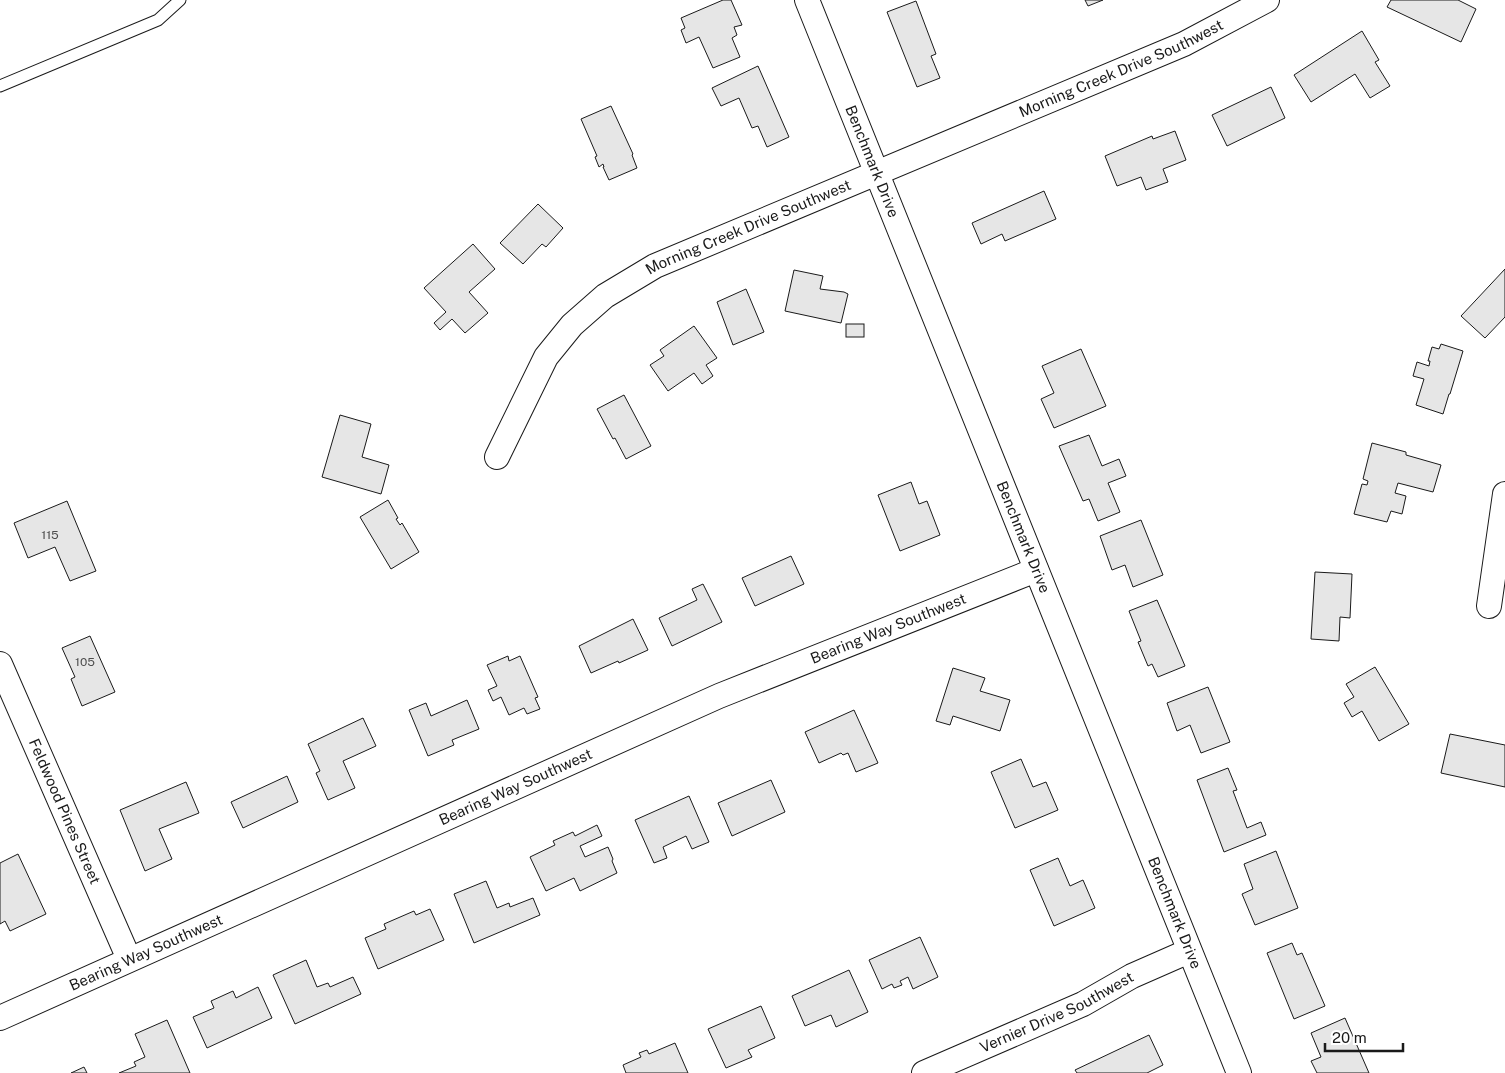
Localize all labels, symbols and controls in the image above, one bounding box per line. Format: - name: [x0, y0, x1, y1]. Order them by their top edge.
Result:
- street label: Morning Creek Drive Southwest: [1016, 16, 1226, 120]
- street label: Benchmark Drive: [842, 103, 903, 220]
- street label: Morning Creek Drive Southwest: [642, 176, 853, 278]
- street label: Benchmark Drive: [994, 478, 1054, 595]
- house number: 115: [41, 528, 59, 542]
- street label: Bearing Way Southwest: [808, 590, 969, 667]
- house number: 105: [75, 655, 95, 669]
- street label: Feldwood Pines Street: [26, 736, 104, 887]
- street label: Bearing Way Southwest: [436, 745, 595, 828]
- street label: Benchmark Drive: [1145, 854, 1205, 971]
- street label: Bearing Way Southwest: [67, 910, 225, 994]
- street label: Vernier Drive Southwest: [977, 968, 1137, 1056]
- scale bar: [1325, 1020, 1402, 1052]
- text: 20 m: [1332, 1029, 1367, 1046]

